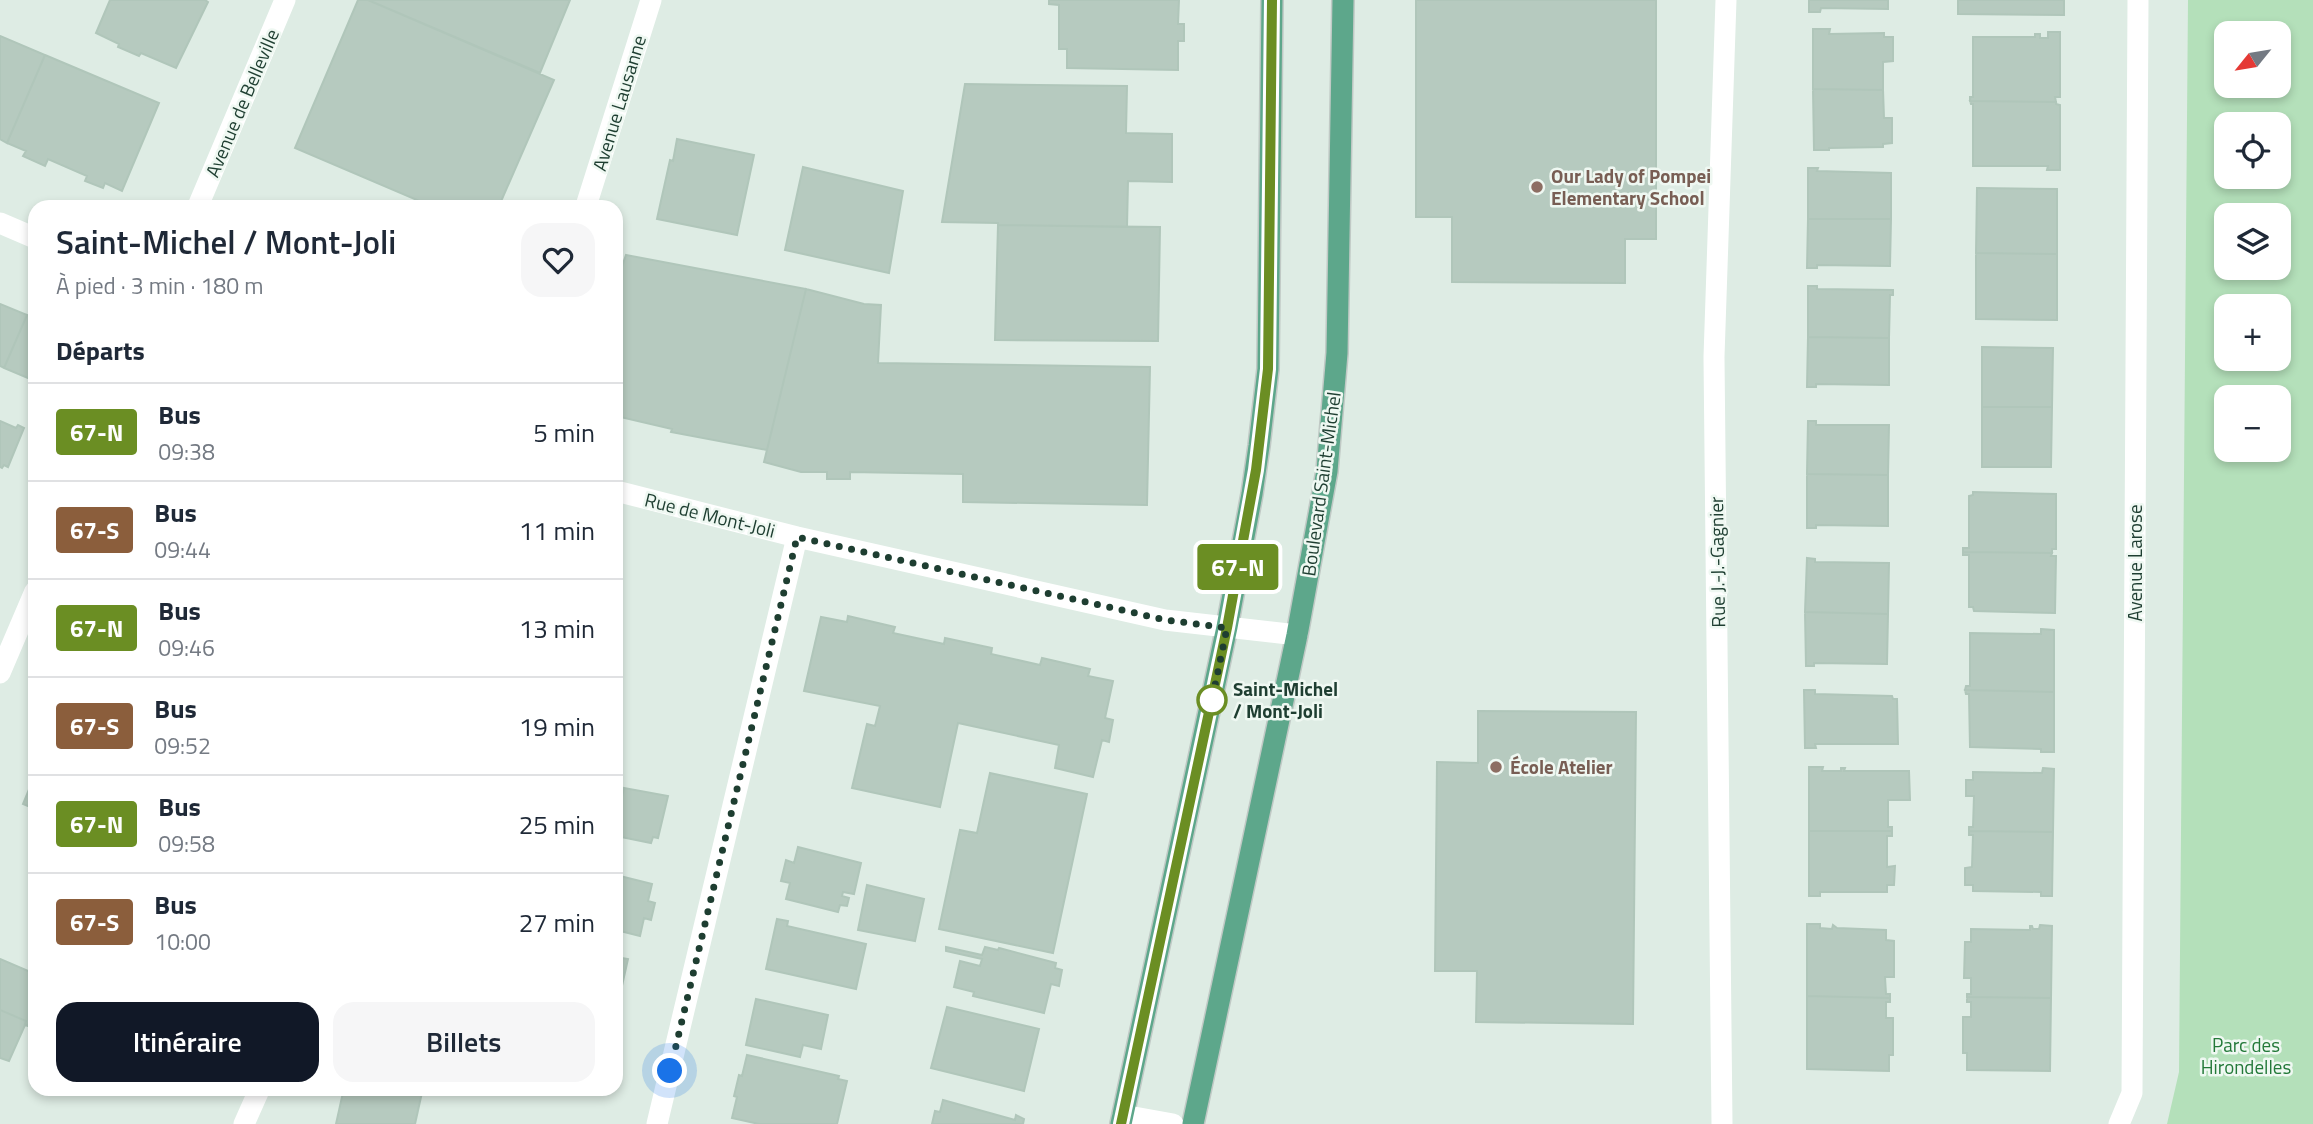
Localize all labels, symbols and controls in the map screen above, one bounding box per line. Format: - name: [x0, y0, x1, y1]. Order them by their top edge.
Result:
- north arrow: [2214, 21, 2291, 98]
- map controls: [2214, 21, 2291, 462]
- street label: Avenue de Belleville: [197, 24, 286, 181]
- street label: Avenue Lausanne: [584, 31, 653, 174]
- button: locate: [2214, 112, 2291, 189]
- place label: Our Lady of Pompei Elementary School: [1551, 161, 1711, 212]
- marker: Our Lady of Pompei Elementary School: [1529, 179, 1545, 195]
- button: layers: [2214, 203, 2291, 280]
- text: Saint-Michel / Mont-Joli: [56, 217, 396, 267]
- button: heart: [521, 223, 595, 297]
- text: À pied · 3 min · 180 m: [56, 268, 263, 303]
- button: +: [2214, 294, 2291, 371]
- text: Départs: [56, 331, 145, 370]
- button: −: [2214, 385, 2291, 462]
- street label: Boulevard Saint-Michel: [1293, 390, 1348, 578]
- text: Bus: [158, 395, 201, 434]
- text: 5 min: [533, 413, 595, 452]
- text: 67-N: [70, 414, 123, 450]
- text: 09:38: [158, 434, 215, 469]
- street label: Rue de Mont-Joli: [642, 484, 778, 545]
- text: Bus: [154, 493, 197, 532]
- street label: Rue J.-J.-Gagnier: [1701, 496, 1732, 628]
- street label: Avenue Larose: [2120, 504, 2149, 622]
- text: 11 min: [519, 511, 595, 550]
- text: 67-S: [70, 512, 119, 548]
- text: 09:44: [154, 532, 211, 567]
- line badge: 67-N: [1189, 544, 1287, 590]
- text: 67-N: [1211, 549, 1265, 585]
- text: Bus: [158, 591, 201, 630]
- text: 13 min: [519, 609, 595, 648]
- text: 67-N: [70, 610, 123, 646]
- text: 09:46: [158, 630, 215, 665]
- place label: Saint-Michel / Mont-Joli: [1233, 674, 1338, 725]
- marker: Saint-Michel / Mont-Joli: [1197, 685, 1227, 715]
- text: Bus: [154, 689, 197, 728]
- text: 19 min: [519, 707, 595, 746]
- text: 67-S: [70, 708, 119, 744]
- text: 09:52: [154, 728, 211, 763]
- place label: École Atelier: [1510, 752, 1613, 781]
- marker: École Atelier: [1488, 759, 1504, 775]
- text: Bus: [158, 787, 201, 826]
- text: 25 min: [519, 805, 595, 844]
- text: 67-N: [70, 806, 123, 842]
- text: 09:58: [158, 826, 215, 861]
- text: Bus: [154, 885, 197, 924]
- text: 27 min: [519, 903, 595, 942]
- text: 67-S: [70, 904, 119, 940]
- text: 10:00: [154, 924, 211, 959]
- button: Itinéraire: [56, 1002, 319, 1082]
- button: Billets: [333, 1002, 595, 1082]
- park label: Parc des Hirondelles: [2201, 1030, 2291, 1081]
- your location: [652, 1053, 687, 1088]

